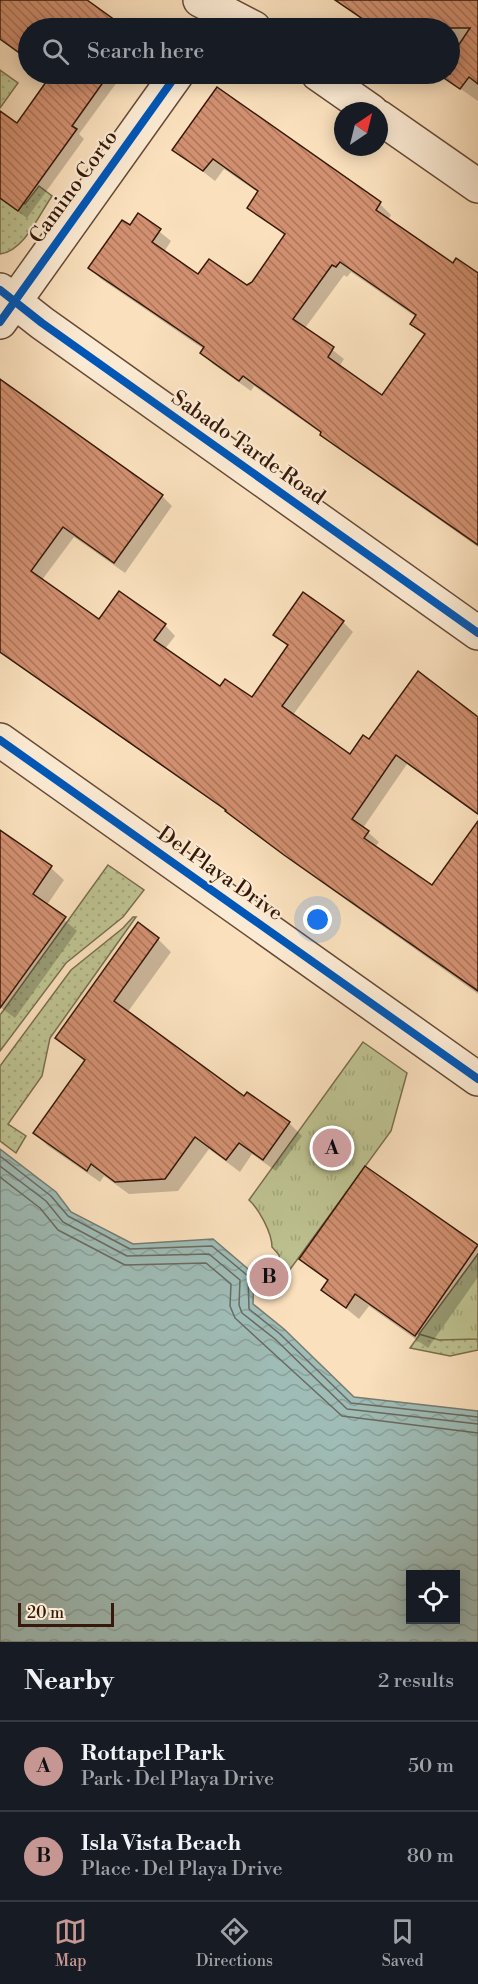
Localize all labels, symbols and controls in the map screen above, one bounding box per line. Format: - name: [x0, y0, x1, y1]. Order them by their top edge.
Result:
- search box: [18, 18, 460, 84]
- icon: search: [39, 35, 72, 68]
- text: Search here: [87, 38, 204, 65]
- north arrow: [334, 102, 388, 156]
- street label: Camino Corto: [24, 125, 124, 249]
- street label: Sabado Tarde Road: [166, 385, 330, 511]
- street label: Del Playa Drive: [152, 821, 288, 927]
- your location: [303, 905, 332, 934]
- pin: A: [312, 1126, 352, 1170]
- pin: B: [250, 1254, 288, 1300]
- map controls: [406, 1570, 460, 1624]
- button: locate: [406, 1570, 460, 1624]
- scale bar: [18, 1600, 114, 1628]
- text: 20 m: [27, 1603, 64, 1623]
- text: Nearby: [24, 1665, 114, 1697]
- text: 2 results: [378, 1669, 454, 1694]
- text: Rottapel Park: [81, 1740, 225, 1767]
- text: A: [36, 1754, 51, 1779]
- text: 50 m: [408, 1754, 454, 1779]
- text: Park · Del Playa Drive: [81, 1767, 274, 1792]
- text: Isla Vista Beach: [81, 1830, 241, 1857]
- text: B: [36, 1844, 51, 1869]
- text: 80 m: [407, 1844, 454, 1869]
- text: Place · Del Playa Drive: [81, 1857, 283, 1882]
- tab: Map: [54, 1915, 87, 1971]
- tab: Directions: [196, 1915, 273, 1971]
- tab: Saved: [382, 1915, 424, 1971]

